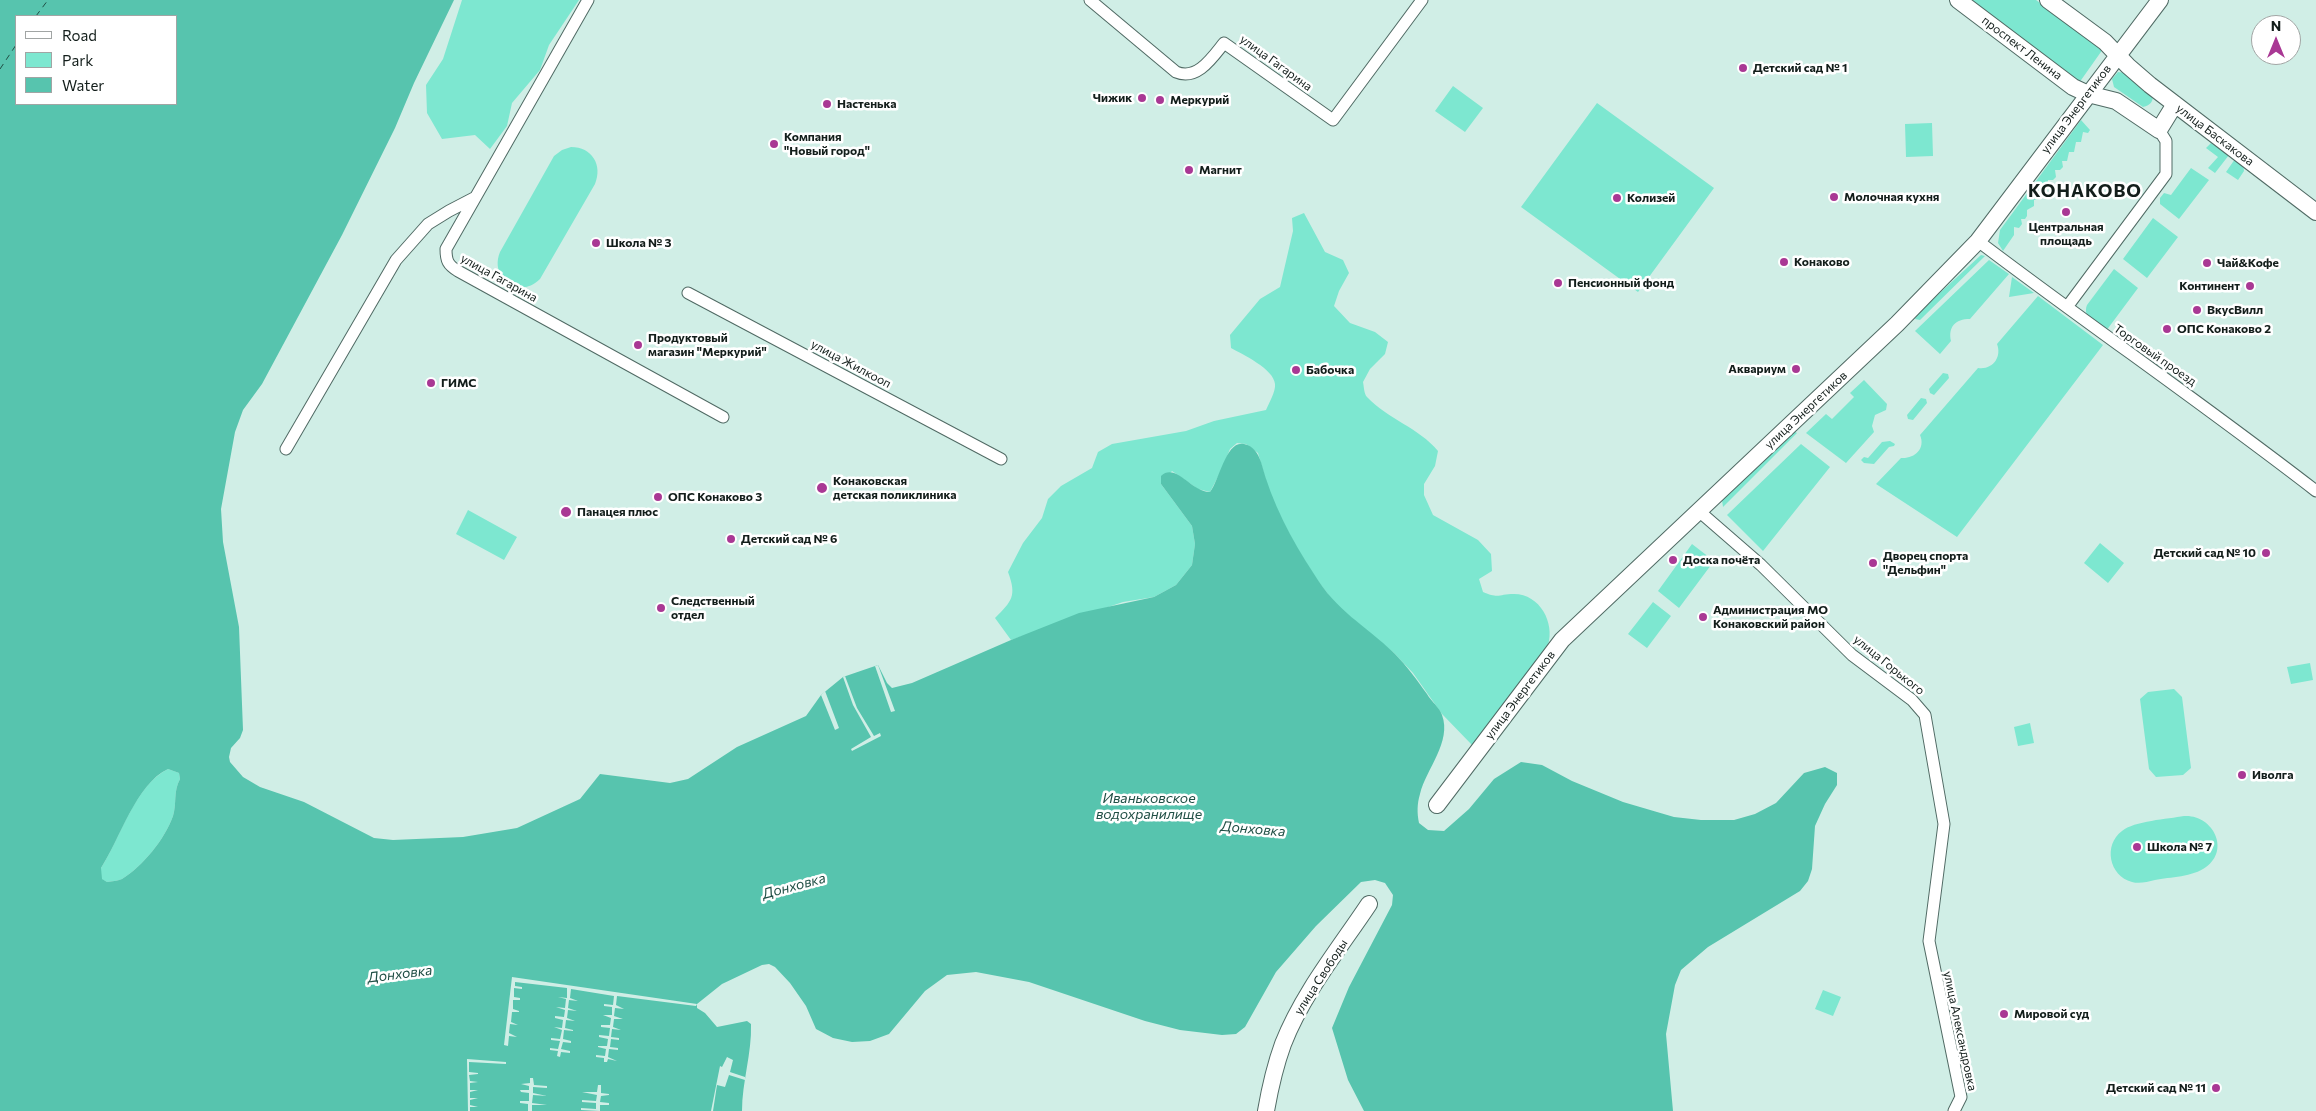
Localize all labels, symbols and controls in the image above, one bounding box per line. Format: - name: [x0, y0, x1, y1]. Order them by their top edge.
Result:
- street label: проспект Ленина: [1979, 13, 2065, 83]
- legend: [15, 15, 178, 105]
- north arrow: [2251, 15, 2301, 65]
- text: N: [2271, 17, 2281, 34]
- text: Road: [62, 26, 97, 44]
- street label: улица Гагарина: [1237, 32, 1315, 94]
- text: Park: [62, 51, 93, 69]
- place label: Детский сад № 1: [1753, 61, 1847, 75]
- marker: Детский сад № 1: [1737, 62, 1749, 74]
- street label: улица Энергетиков: [2038, 62, 2114, 156]
- text: Water: [62, 76, 104, 94]
- place label: Чижик: [1093, 91, 1132, 105]
- marker: Чижик: [1136, 92, 1148, 104]
- place label: Меркурий: [1170, 93, 1229, 107]
- marker: Меркурий: [1154, 94, 1166, 106]
- place label: Настенька: [837, 97, 897, 111]
- marker: Настенька: [821, 98, 833, 110]
- street label: улица Баскакова: [2173, 101, 2257, 169]
- place label: Компания "Новый город": [784, 130, 870, 158]
- marker: Компания "Новый город": [768, 138, 780, 150]
- place label: Магнит: [1199, 163, 1242, 177]
- marker: Магнит: [1183, 164, 1195, 176]
- district label: КОНАКОВО: [2027, 180, 2143, 202]
- place label: Молочная кухня: [1844, 190, 1939, 204]
- place label: Колизей: [1627, 191, 1675, 205]
- marker: Молочная кухня: [1828, 191, 1840, 203]
- marker: Колизей: [1611, 192, 1623, 204]
- marker: Центральная площадь: [2060, 206, 2072, 218]
- place label: Центральная площадь: [2028, 220, 2104, 248]
- place label: Школа № 3: [606, 236, 672, 250]
- marker: Школа № 3: [590, 237, 602, 249]
- street label: улица Гагарина: [458, 251, 540, 305]
- place label: Конаково: [1794, 255, 1850, 269]
- marker: Конаково: [1778, 256, 1790, 268]
- place label: Чай&Кофе: [2217, 256, 2279, 270]
- marker: Чай&Кофе: [2201, 257, 2213, 269]
- place label: Пенсионный фонд: [1568, 276, 1674, 290]
- marker: Пенсионный фонд: [1552, 277, 1564, 289]
- place label: Континент: [2179, 279, 2240, 293]
- marker: Континент: [2244, 280, 2256, 292]
- place label: ВкусВилл: [2207, 303, 2263, 317]
- marker: ВкусВилл: [2191, 304, 2203, 316]
- street label: Торговый проезд: [2111, 321, 2199, 389]
- place label: ОПС Конаково 2: [2177, 322, 2271, 336]
- marker: ОПС Конаково 2: [2161, 323, 2173, 335]
- place label: Продуктовый магазин "Меркурий": [648, 331, 767, 359]
- street label: улица Жилкооп: [808, 337, 894, 391]
- marker: Продуктовый магазин "Меркурий": [632, 339, 644, 351]
- place label: Аквариум: [1728, 362, 1786, 376]
- place label: Бабочка: [1306, 363, 1354, 377]
- marker: Аквариум: [1790, 363, 1802, 375]
- marker: Бабочка: [1290, 364, 1302, 376]
- street label: улица Энергетиков: [1762, 368, 1850, 452]
- place label: ГИМС: [441, 376, 476, 390]
- marker: ГИМС: [425, 377, 437, 389]
- place label: Конаковская детская поликлиника: [833, 474, 957, 502]
- marker: Конаковская детская поликлиника: [815, 481, 829, 495]
- place label: ОПС Конаково 3: [668, 490, 762, 504]
- marker: ОПС Конаково 3: [652, 491, 664, 503]
- marker: Панацея плюс: [559, 505, 573, 519]
- place label: Панацея плюс: [577, 505, 658, 519]
- place label: Детский сад № 6: [741, 532, 837, 546]
- marker: Детский сад № 6: [725, 533, 737, 545]
- place label: Детский сад № 10: [2154, 546, 2256, 560]
- marker: Детский сад № 10: [2260, 547, 2272, 559]
- place label: Дворец спорта "Дельфин": [1883, 549, 1968, 577]
- place label: Доска почёта: [1683, 553, 1760, 567]
- marker: Доска почёта: [1667, 554, 1679, 566]
- marker: Дворец спорта "Дельфин": [1867, 557, 1879, 569]
- place label: Следственный отдел: [671, 594, 755, 622]
- marker: Следственный отдел: [655, 602, 667, 614]
- place label: Администрация МО Конаковский район: [1713, 603, 1828, 631]
- marker: Администрация МО Конаковский район: [1697, 611, 1709, 623]
- street label: улица Горького: [1851, 632, 1927, 698]
- street label: улица Энергетиков: [1482, 648, 1558, 742]
- place label: Иволга: [2252, 768, 2293, 782]
- marker: Иволга: [2236, 769, 2248, 781]
- water label: Иваньковское водохранилище: [1096, 790, 1202, 822]
- water label: Донховка: [1220, 818, 1286, 840]
- place label: Школа № 7: [2147, 840, 2212, 854]
- marker: Школа № 7: [2131, 841, 2143, 853]
- water label: Донховка: [760, 869, 828, 903]
- street label: улица Свободы: [1291, 937, 1351, 1017]
- water label: Донховка: [367, 962, 433, 986]
- street label: улица Александровка: [1940, 970, 1980, 1092]
- place label: Мировой суд: [2014, 1007, 2089, 1021]
- marker: Мировой суд: [1998, 1008, 2010, 1020]
- place label: Детский сад № 11: [2106, 1081, 2206, 1095]
- marker: Детский сад № 11: [2210, 1082, 2222, 1094]

